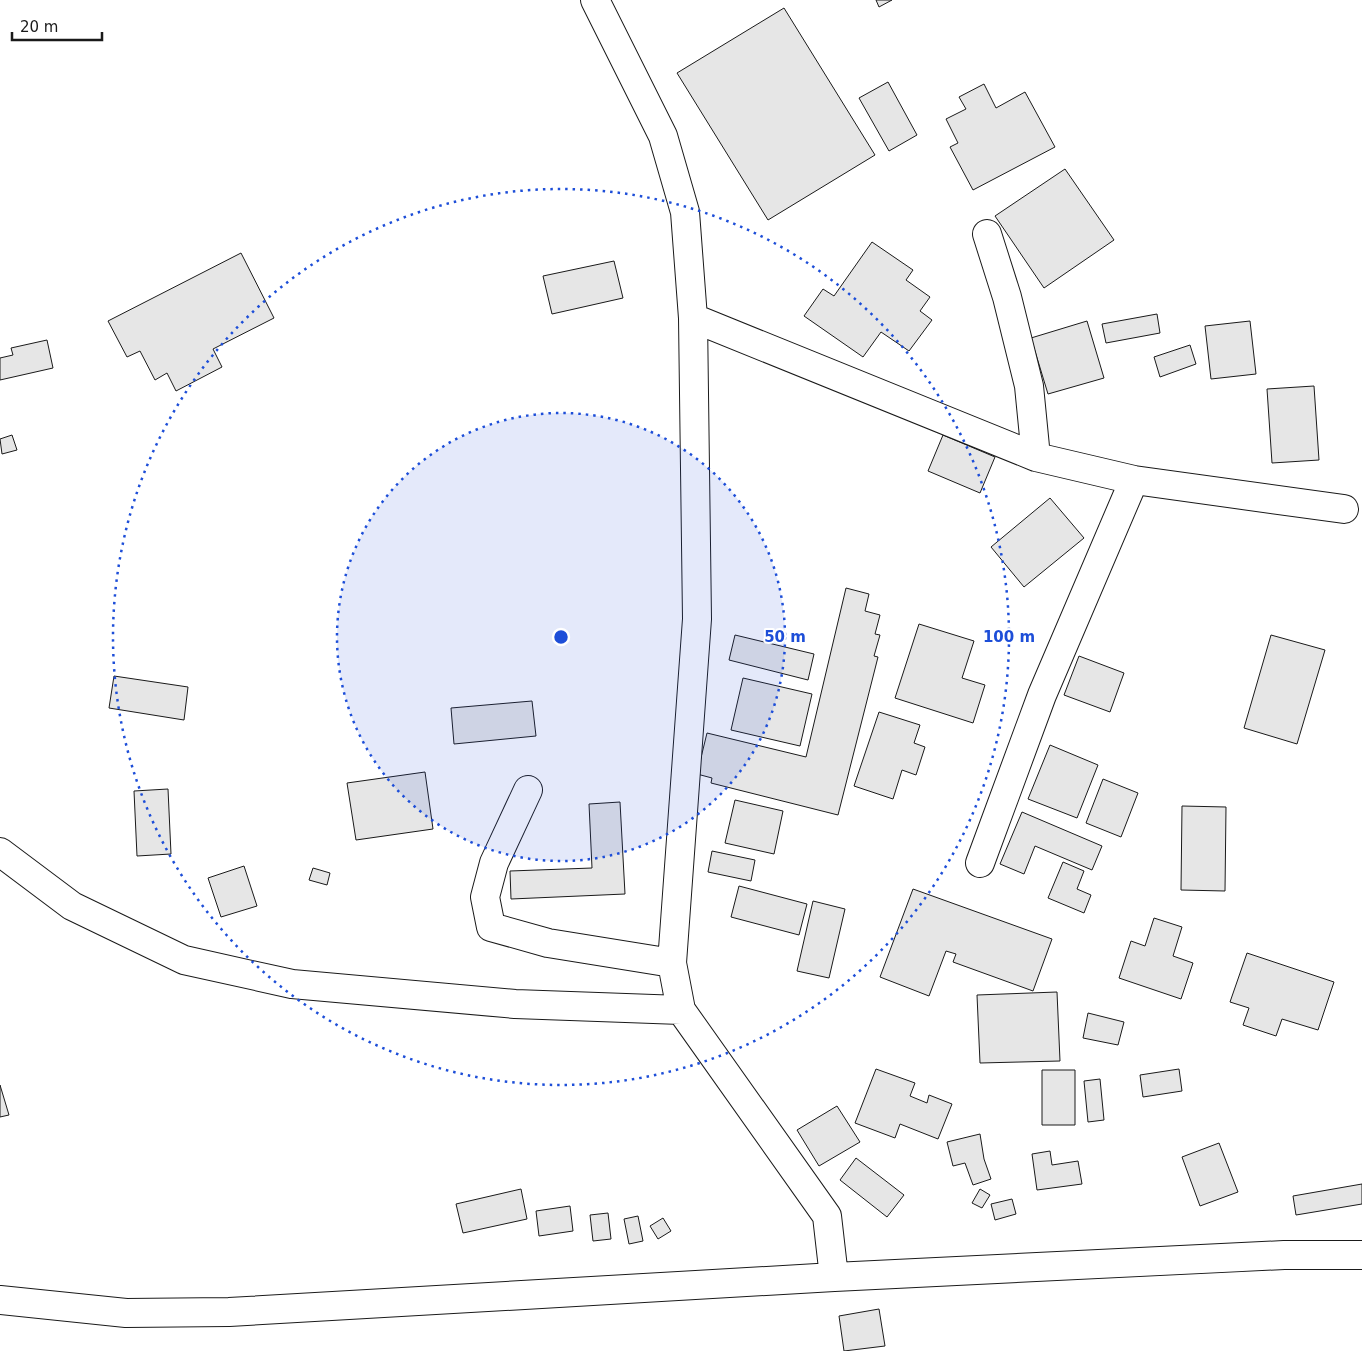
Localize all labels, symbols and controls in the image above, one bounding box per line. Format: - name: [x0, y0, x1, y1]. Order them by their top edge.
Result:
- scale bar: [12, 10, 102, 42]
- text: 20 m: [20, 18, 58, 36]
- centre of rings: [552, 628, 570, 646]
- text: 50 m: [764, 628, 806, 646]
- text: 100 m: [983, 628, 1035, 646]

